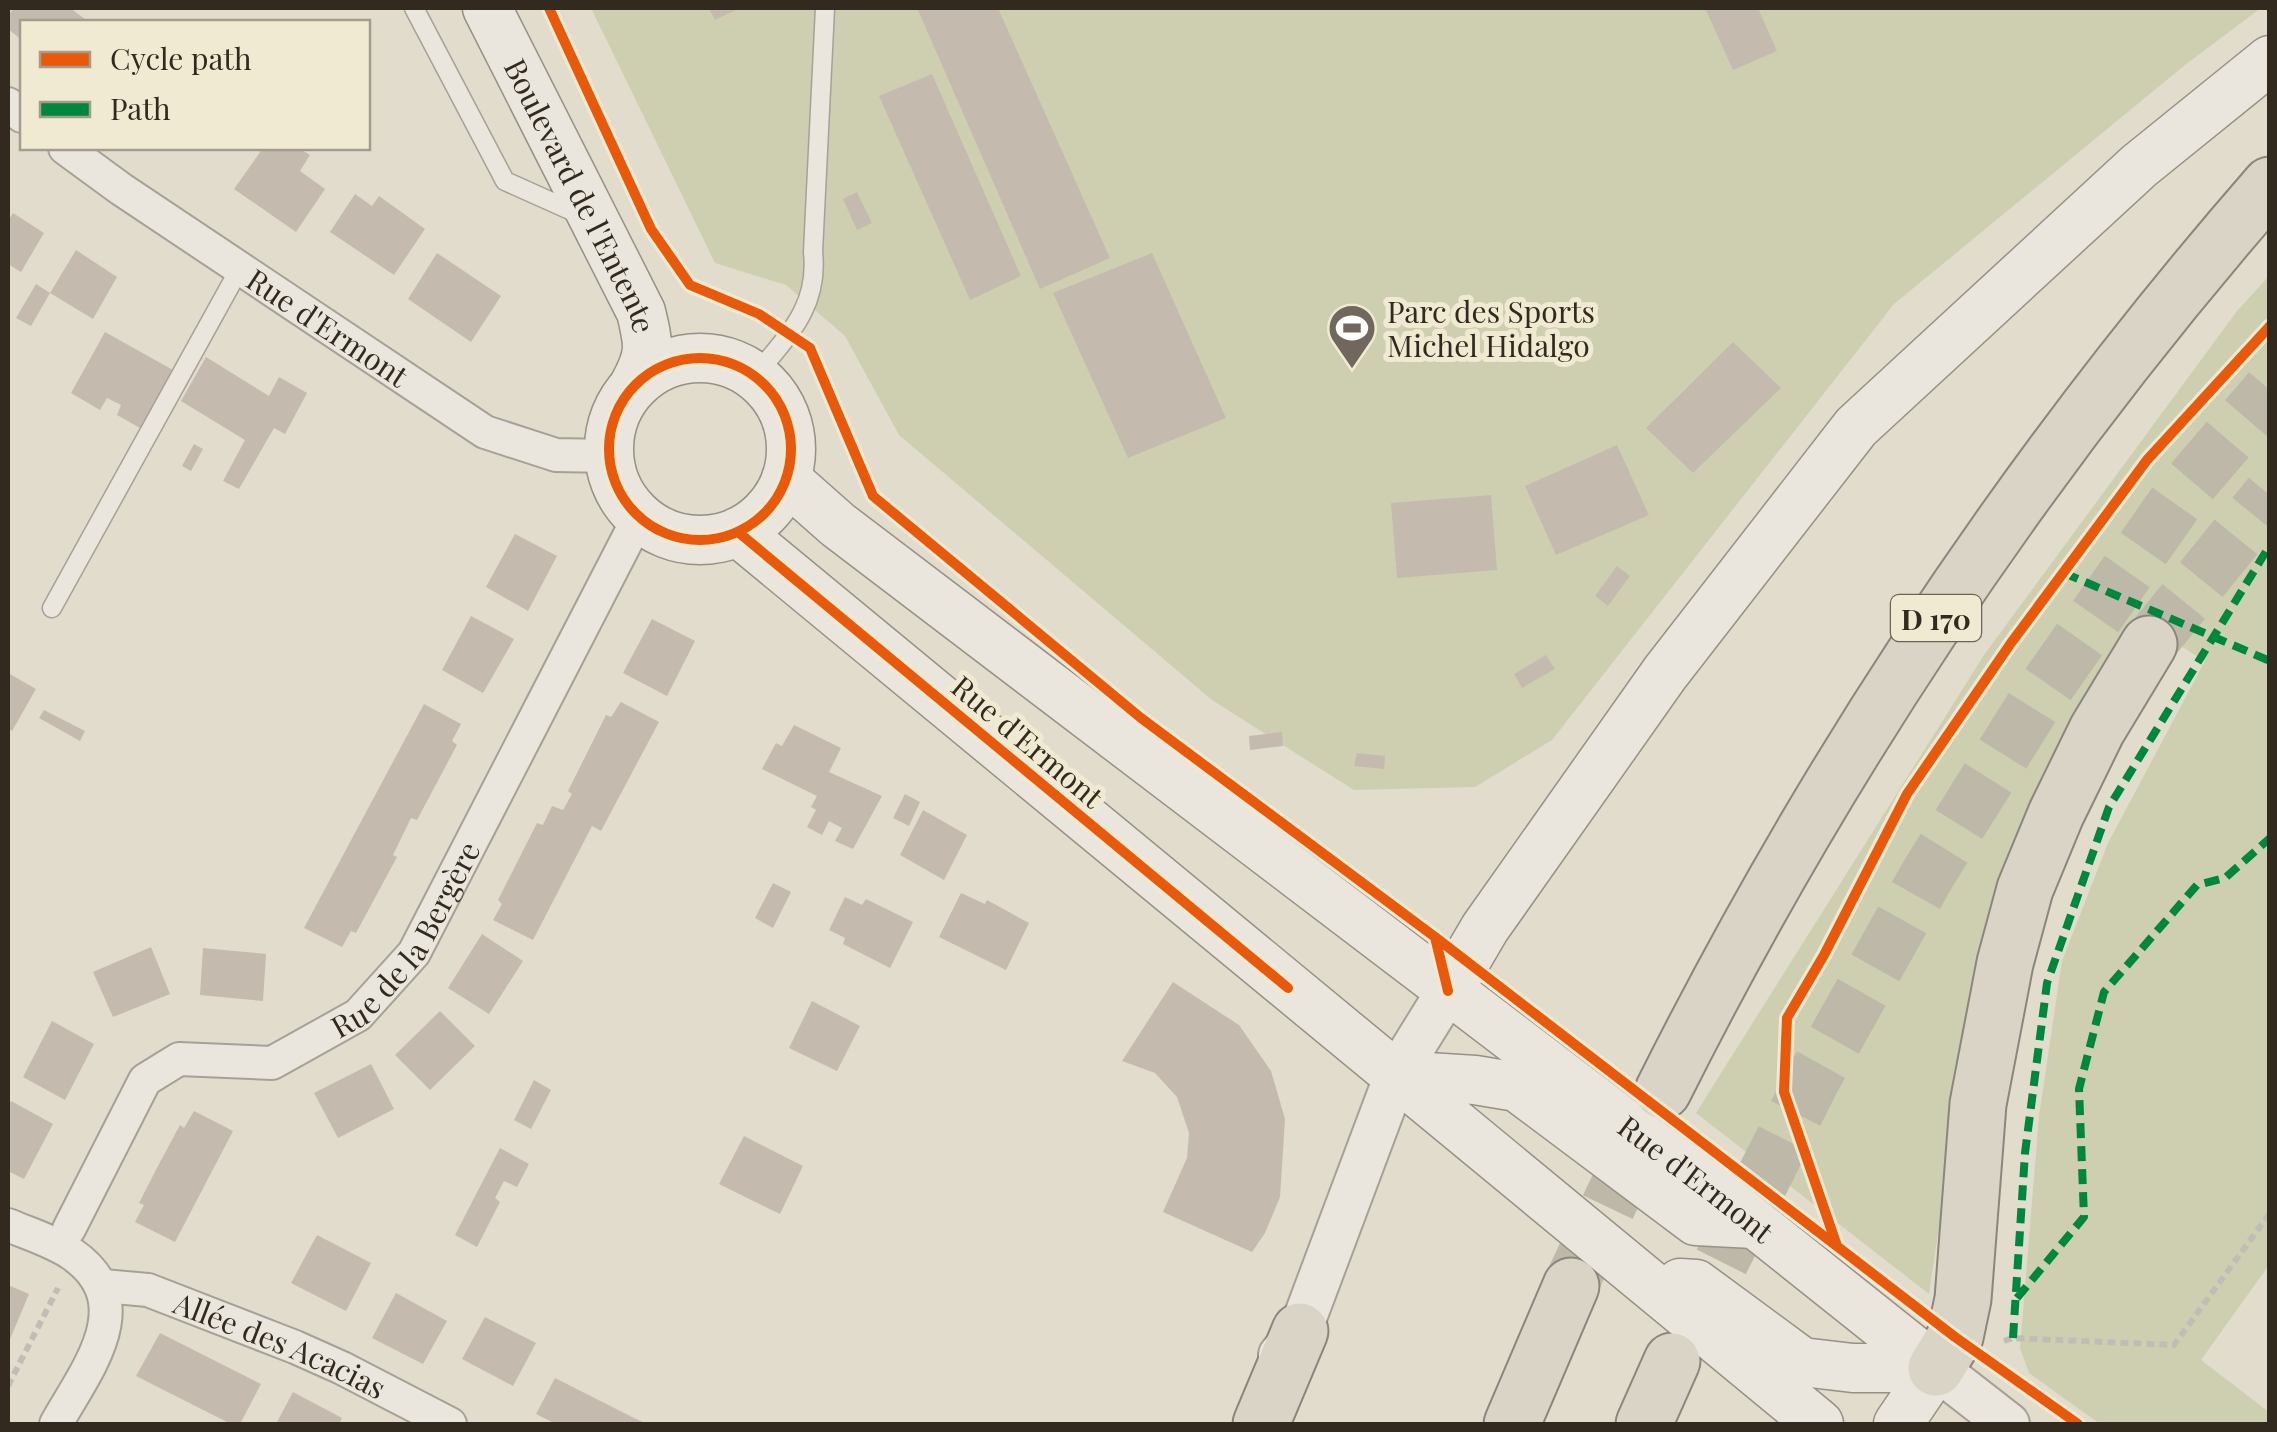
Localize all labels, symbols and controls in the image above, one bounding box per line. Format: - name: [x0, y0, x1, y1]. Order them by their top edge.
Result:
- legend: [20, 20, 370, 150]
- text: Cycle path: [110, 38, 252, 78]
- street label: Boulevard de l'Entente: [496, 51, 665, 336]
- text: Path: [110, 88, 171, 128]
- street label: Rue d'Ermont: [239, 259, 417, 395]
- place label: Parc des Sports Michel Hidalgo: [1387, 291, 1595, 365]
- sports icon: Parc des Sports Michel Hidalgo: [1326, 302, 1378, 370]
- road number: D 170: [1891, 595, 1981, 641]
- street label: Rue d'Ermont: [944, 666, 1112, 816]
- street label: Rue de la Bergère: [323, 834, 488, 1046]
- street label: Rue d'Ermont: [1610, 1106, 1782, 1251]
- street label: Allée des Acacias: [167, 1282, 393, 1407]

